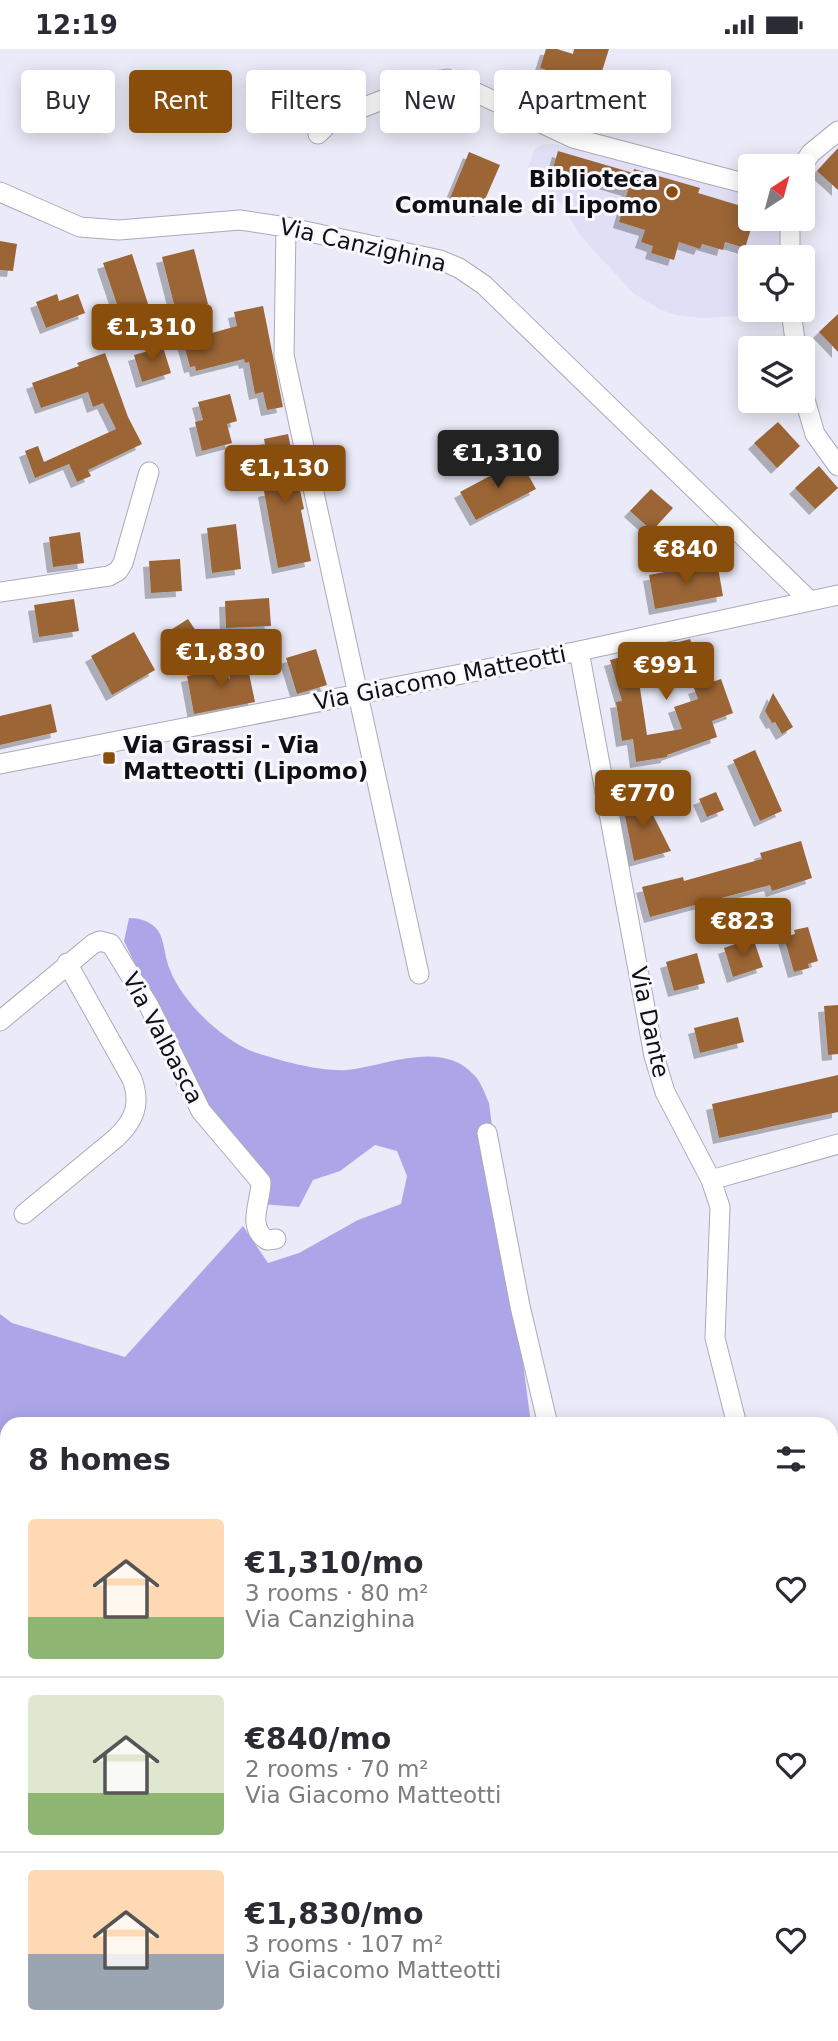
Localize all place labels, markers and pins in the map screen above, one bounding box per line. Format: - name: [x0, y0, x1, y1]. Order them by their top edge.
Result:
- place label: Biblioteca Comunale di Lipomo: [395, 166, 658, 218]
- marker: Biblioteca Comunale di Lipomo: [664, 184, 680, 200]
- pin: €1,310: [95, 305, 209, 364]
- pin: €1,310: [441, 431, 555, 490]
- pin: €1,130: [228, 445, 342, 505]
- pin: €840: [645, 526, 727, 586]
- pin: €1,830: [164, 629, 278, 689]
- pin: €991: [625, 643, 707, 702]
- place label: Via Grassi - Via Matteotti (Lipomo): [123, 732, 368, 784]
- marker: Via Grassi - Via Matteotti (Lipomo): [101, 750, 117, 766]
- pin: €770: [602, 771, 684, 830]
- pin: €823: [702, 899, 784, 958]

